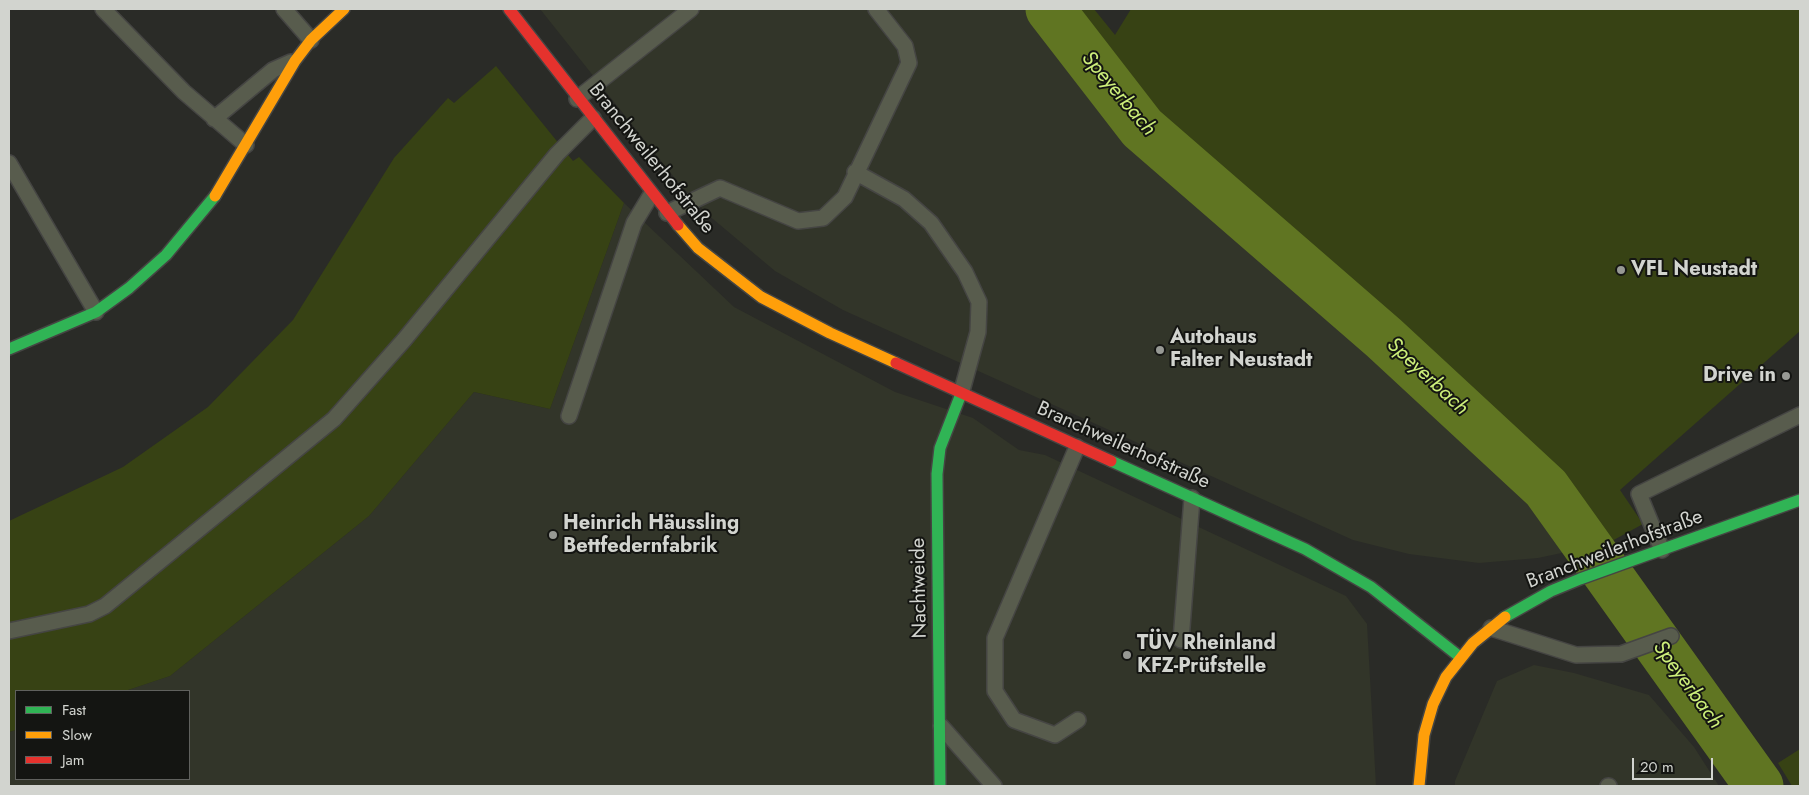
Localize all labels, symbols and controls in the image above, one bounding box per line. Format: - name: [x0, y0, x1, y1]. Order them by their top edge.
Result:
- water label: Speyerbach: [1075, 47, 1161, 141]
- street label: Branchweilerhofstraße: [583, 79, 719, 239]
- place label: VFL Neustadt: [1631, 258, 1757, 282]
- marker: VFL Neustadt: [1615, 264, 1627, 276]
- place label: Autohaus Falter Neustadt: [1170, 326, 1312, 373]
- water label: Speyerbach: [1381, 333, 1473, 421]
- marker: Autohaus Falter Neustadt: [1154, 344, 1166, 356]
- place label: Drive in: [1703, 364, 1776, 388]
- marker: Drive in: [1780, 370, 1792, 382]
- street label: Branchweilerhofstraße: [1033, 397, 1213, 495]
- street label: Branchweilerhofstraße: [1524, 505, 1706, 595]
- place label: Heinrich Häussling Bettfedernfabrik: [563, 512, 739, 559]
- marker: Heinrich Häussling Bettfedernfabrik: [547, 529, 559, 541]
- street label: Nachtweide: [907, 538, 933, 638]
- place label: TÜV Rheinland KFZ-Prüfstelle: [1137, 632, 1276, 679]
- water label: Speyerbach: [1647, 636, 1727, 734]
- marker: TÜV Rheinland KFZ-Prüfstelle: [1121, 649, 1133, 661]
- legend: [15, 690, 190, 780]
- text: Fast: [62, 699, 86, 721]
- text: Slow: [62, 724, 92, 746]
- scale bar: [1634, 748, 1715, 780]
- text: Jam: [62, 749, 85, 771]
- text: 20 m: [1640, 756, 1674, 778]

